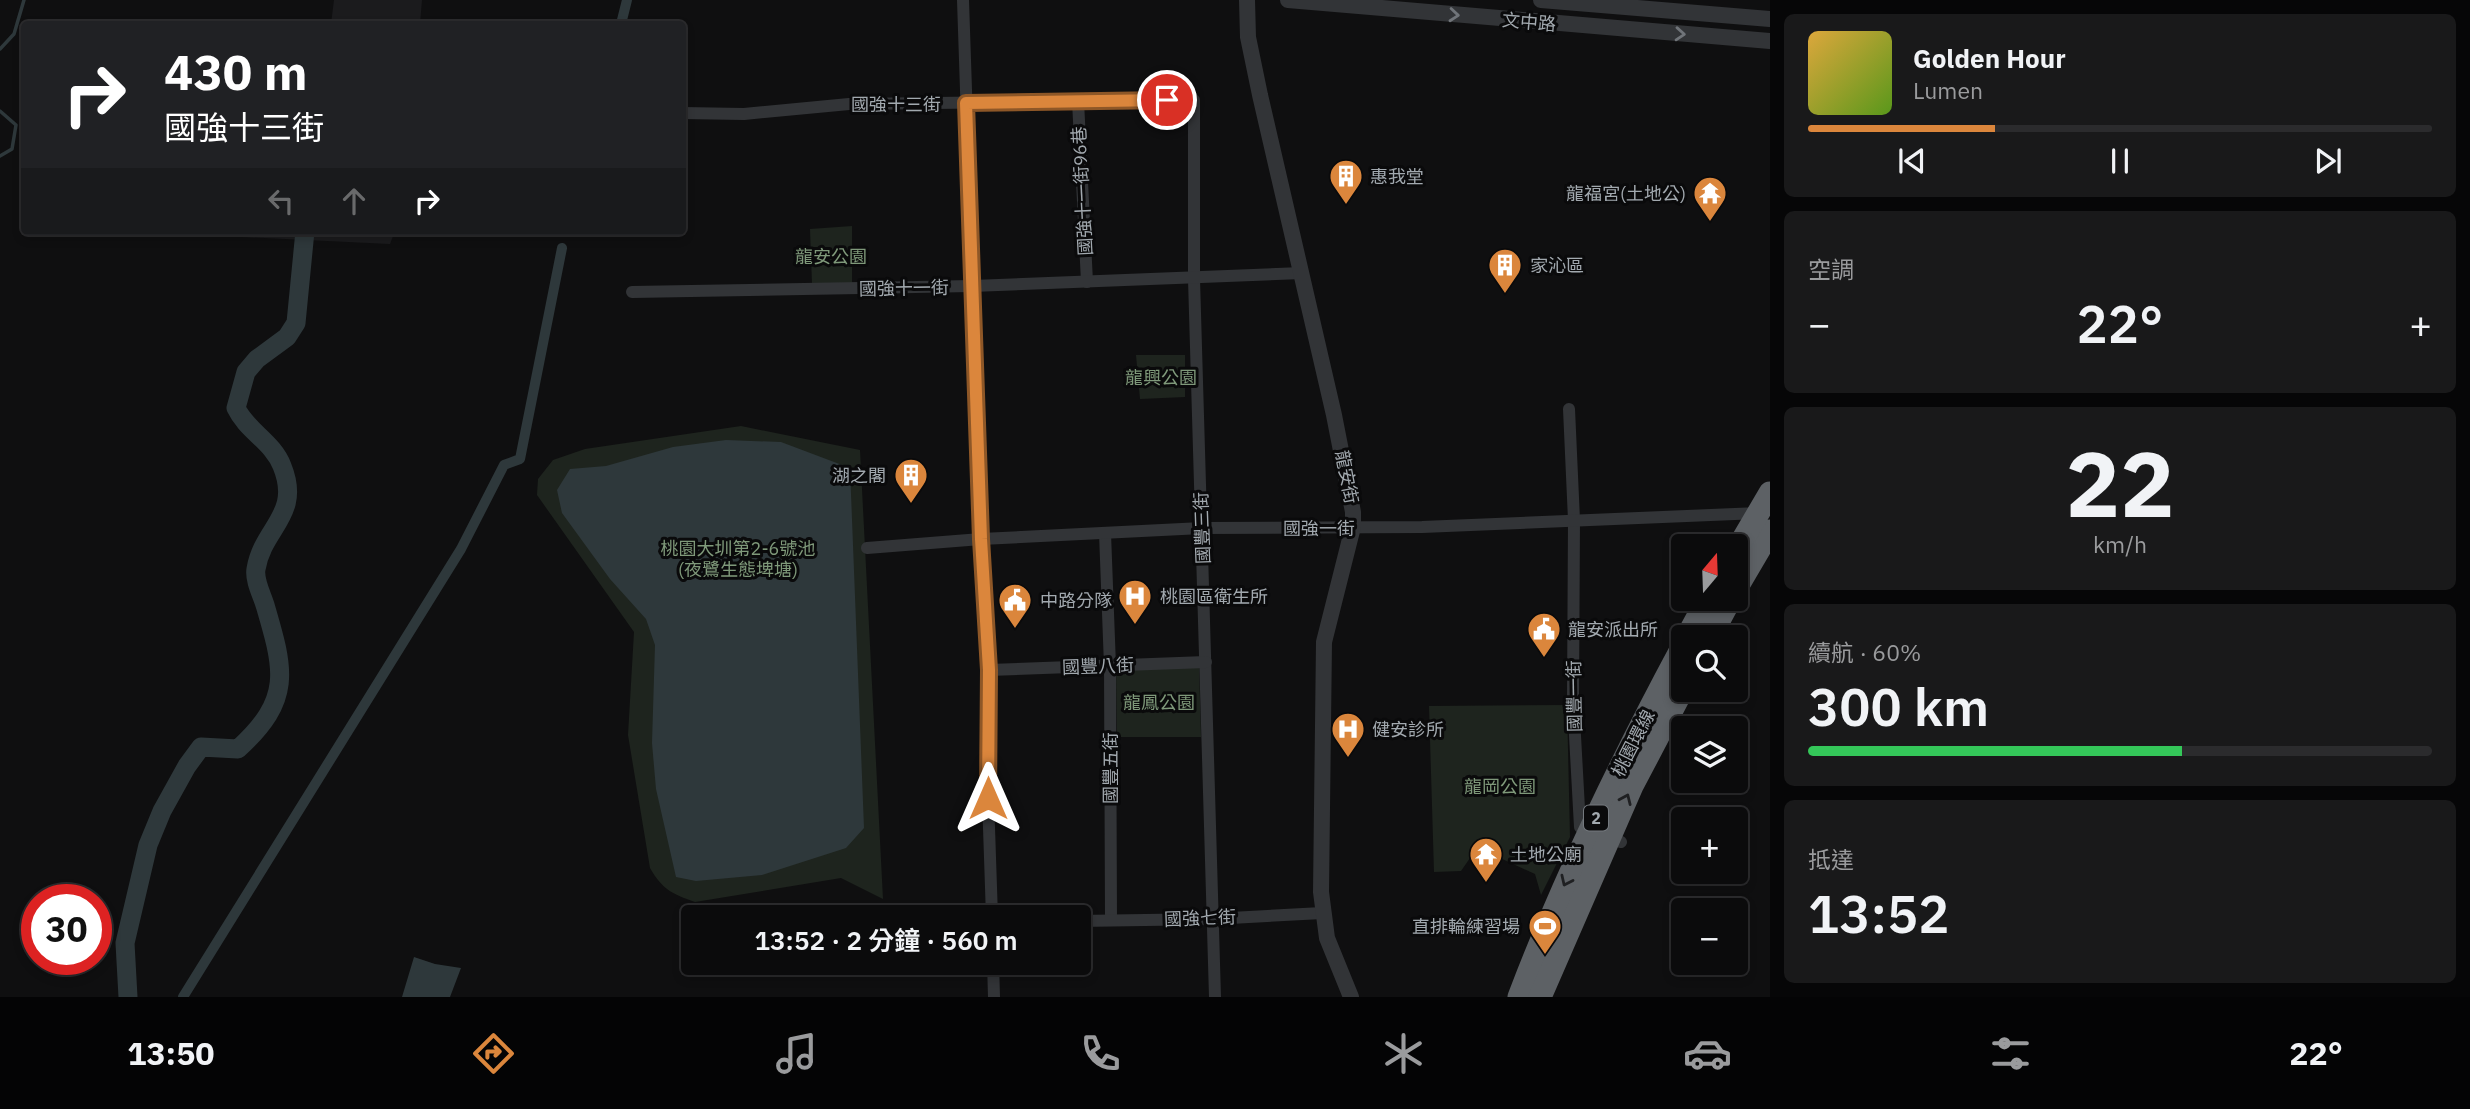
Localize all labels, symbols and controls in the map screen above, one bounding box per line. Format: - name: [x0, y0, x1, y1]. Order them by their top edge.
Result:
- one-way arrow: [1448, 7, 1459, 22]
- street label: 文中路: [1501, 8, 1557, 36]
- one-way arrow: [1675, 26, 1686, 41]
- text: 430 m: [164, 40, 308, 103]
- text: Golden Hour: [1913, 41, 2066, 75]
- icon: right: [49, 49, 140, 140]
- pin: [1137, 70, 1197, 130]
- text: Lumen: [1913, 75, 1983, 105]
- icon: arrive: [1148, 81, 1186, 119]
- street label: 國強十三街: [851, 93, 941, 116]
- text: 國強十三街: [164, 106, 324, 148]
- street label: 國強十一街96巷: [1067, 126, 1097, 256]
- icon: previous: [1893, 142, 1931, 180]
- icon: pause: [2101, 142, 2139, 180]
- icon: next: [2309, 142, 2347, 180]
- building icon: 惠我堂: [1327, 157, 1365, 206]
- place label: 惠我堂: [1370, 165, 1424, 188]
- temple icon: 龍福宮(土地公): [1691, 174, 1729, 223]
- icon: left: [262, 182, 300, 220]
- icon: ahead: [335, 182, 373, 220]
- icon: right: [408, 182, 446, 220]
- place label: 龍福宮(土地公): [1566, 182, 1686, 205]
- park label: 龍安公園: [795, 245, 867, 268]
- building icon: 家沁區: [1486, 246, 1524, 295]
- place label: 家沁區: [1530, 254, 1584, 277]
- text: 空調: [1808, 254, 1854, 284]
- street label: 國強十一街: [859, 276, 949, 300]
- text: 22°: [2077, 290, 2163, 357]
- text: −: [1808, 299, 1831, 348]
- text: +: [2409, 299, 2432, 348]
- park label: 龍興公園: [1125, 366, 1197, 389]
- text: 22: [2065, 424, 2175, 542]
- street label: 龍安街: [1331, 448, 1363, 506]
- building icon: 湖之閣: [892, 456, 930, 505]
- place label: 湖之閣: [832, 464, 886, 487]
- street label: 國豐三街: [1189, 492, 1215, 564]
- street label: 國強一街: [1283, 517, 1355, 540]
- text: km/h: [2093, 529, 2147, 559]
- north arrow: [1671, 534, 1748, 611]
- map controls: [1671, 534, 1748, 975]
- park label: 桃園大圳第2-6號池 (夜鷺生態埤塘): [661, 537, 815, 581]
- hospital icon: 桃園區衛生所: [1116, 577, 1154, 626]
- public building icon: 中路分隊: [996, 581, 1034, 630]
- place label: 桃園區衛生所: [1160, 585, 1268, 608]
- place label: 中路分隊: [1040, 589, 1112, 612]
- public building icon: 龍安派出所: [1525, 610, 1563, 659]
- place label: 龍安派出所: [1568, 618, 1658, 641]
- button: search: [1671, 625, 1748, 702]
- text: 續航 · 60%: [1808, 637, 1921, 667]
- street label: 國豐八街: [1062, 653, 1134, 679]
- street label: 國豐一街: [1562, 660, 1586, 732]
- text: 300 km: [1808, 673, 1989, 740]
- park label: 龍鳳公園: [1123, 691, 1195, 714]
- street label: 桃園環線: [1606, 706, 1660, 780]
- hospital icon: 健安診所: [1329, 710, 1367, 759]
- button: layers: [1671, 716, 1748, 793]
- place label: 健安診所: [1372, 718, 1444, 741]
- street label: 國豐五街: [1099, 732, 1122, 804]
- position arrow: [951, 761, 1025, 835]
- park label: 龍岡公園: [1464, 775, 1536, 798]
- one-way arrow: [1618, 794, 1632, 807]
- road number: 2: [1584, 806, 1608, 831]
- button: +: [1671, 807, 1748, 884]
- temple icon: 土地公廟: [1467, 835, 1505, 884]
- place label: 土地公廟: [1510, 843, 1582, 866]
- text: 抵達: [1808, 844, 1854, 874]
- one-way arrow: [1560, 874, 1574, 886]
- text: 13:52: [1808, 880, 1949, 947]
- speed limit sign: 30: [21, 884, 112, 975]
- button: −: [1671, 898, 1748, 975]
- street label: 國強七街: [1164, 905, 1236, 931]
- sports icon: 直排輪練習場: [1526, 907, 1564, 956]
- place label: 直排輪練習場: [1412, 915, 1520, 938]
- text: 13:52 · 2 分鐘 · 560 m: [754, 923, 1018, 957]
- icon: directions: [469, 1029, 518, 1078]
- icon: music: [772, 1029, 821, 1078]
- icon: phone: [1076, 1029, 1125, 1078]
- icon: climate: [1379, 1029, 1428, 1078]
- icon: car: [1683, 1029, 1732, 1078]
- icon: filters: [1986, 1029, 2035, 1078]
- text: 13:50: [127, 1032, 215, 1074]
- text: 22°: [2289, 1032, 2343, 1074]

